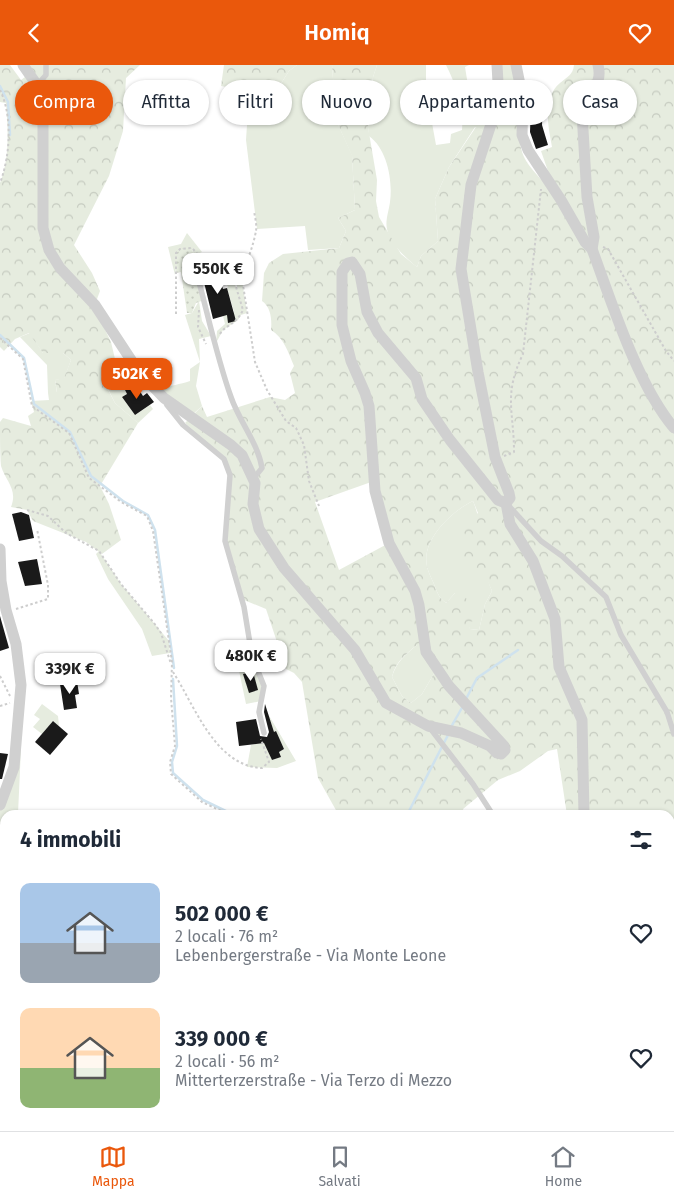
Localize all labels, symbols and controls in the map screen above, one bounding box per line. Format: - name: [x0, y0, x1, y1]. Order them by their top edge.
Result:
- icon: back: [20, 19, 48, 47]
- text: Homiq: [304, 19, 370, 46]
- icon: heart: [626, 19, 654, 47]
- chip: Compra: [15, 80, 113, 125]
- chip: Affitta: [123, 80, 209, 125]
- chip: Filtri: [219, 80, 292, 125]
- chip: Nuovo: [302, 80, 390, 125]
- chip: Appartamento: [400, 80, 553, 125]
- chip: Casa: [563, 80, 637, 125]
- pin: 550K €: [177, 253, 259, 295]
- text: 550K €: [193, 259, 243, 278]
- pin: 502K €: [96, 357, 178, 400]
- text: 502K €: [112, 364, 162, 383]
- pin: 480K €: [210, 639, 292, 682]
- text: 480K €: [225, 646, 277, 665]
- pin: 339K €: [29, 653, 111, 695]
- text: 339K €: [46, 659, 94, 678]
- icon: filters: [627, 826, 655, 854]
- text: 4 immobili: [20, 827, 121, 853]
- text: 502 000 €: [175, 901, 268, 927]
- icon: home: [60, 903, 120, 963]
- icon: heart: [627, 919, 655, 947]
- text: 2 locali · 76 m²: [175, 927, 278, 946]
- text: Lebenbergerstraße - Via Monte Leone: [175, 946, 446, 965]
- text: 339 000 €: [175, 1026, 268, 1052]
- icon: home: [60, 1028, 120, 1088]
- icon: heart: [627, 1044, 655, 1072]
- text: 2 locali · 56 m²: [175, 1052, 279, 1071]
- text: Mitterterzerstraße - Via Terzo di Mezzo: [175, 1071, 452, 1090]
- tab: Mappa: [92, 1143, 135, 1190]
- tab: Salvati: [318, 1143, 361, 1190]
- tab: Home: [545, 1143, 582, 1190]

